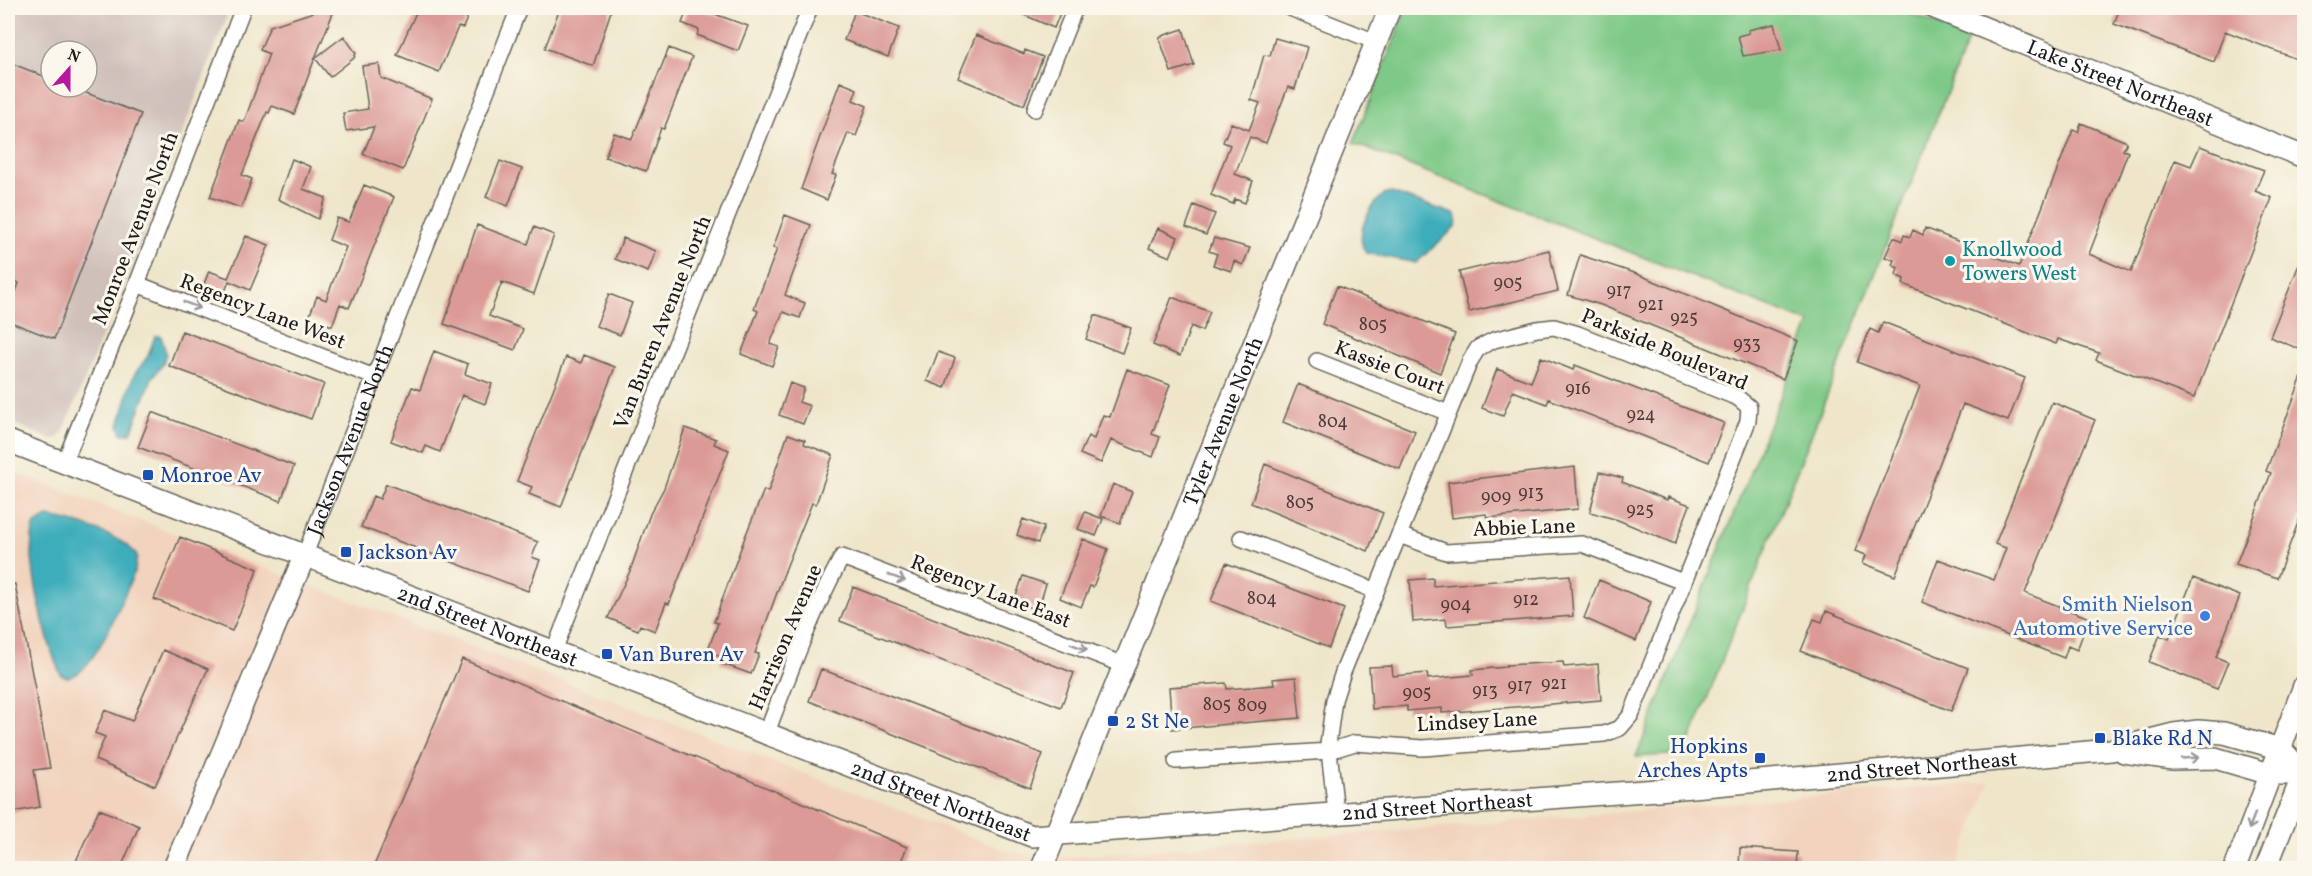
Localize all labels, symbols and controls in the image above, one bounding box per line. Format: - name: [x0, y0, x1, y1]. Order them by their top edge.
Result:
- street label: Lake Street Northeast: [2022, 34, 2218, 135]
- north arrow: [39, 39, 99, 99]
- text: N: [64, 45, 83, 69]
- street label: Monroe Avenue North: [86, 128, 187, 330]
- street label: Van Buren Avenue North: [607, 211, 720, 434]
- place label: Knollwood Towers West: [1962, 236, 2077, 289]
- marker: Knollwood Towers West: [1943, 254, 1957, 268]
- street label: Regency Lane West: [175, 267, 350, 357]
- house number: 905: [1494, 271, 1523, 296]
- house number: 917: [1606, 279, 1632, 304]
- house number: 921: [1638, 293, 1664, 318]
- one-way arrow: [182, 301, 200, 312]
- street label: Parkside Boulevard: [1577, 302, 1752, 399]
- house number: 925: [1670, 306, 1698, 331]
- house number: 805: [1359, 313, 1387, 338]
- house number: 933: [1733, 332, 1761, 357]
- street label: Tyler Avenue North: [1177, 333, 1271, 511]
- street label: Kassie Court: [1330, 334, 1449, 403]
- street label: Jackson Avenue North: [301, 340, 402, 540]
- house number: 916: [1565, 377, 1591, 402]
- house number: 924: [1626, 403, 1656, 428]
- house number: 804: [1318, 410, 1348, 435]
- place label: Monroe Av: [160, 462, 262, 491]
- marker: Monroe Av: [141, 468, 155, 482]
- house number: 913: [1518, 481, 1544, 506]
- house number: 909: [1481, 485, 1511, 510]
- house number: 805: [1286, 491, 1314, 516]
- house number: 925: [1626, 498, 1654, 523]
- street label: Abbie Lane: [1472, 512, 1576, 545]
- place label: Jackson Av: [358, 539, 457, 568]
- marker: Jackson Av: [339, 545, 353, 559]
- street label: Regency Lane East: [906, 548, 1075, 636]
- street label: Harrison Avenue: [743, 560, 830, 715]
- one-way arrow: [887, 573, 906, 584]
- street label: 2nd Street Northeast: [392, 579, 582, 675]
- house number: 804: [1247, 587, 1277, 612]
- house number: 912: [1513, 588, 1539, 613]
- place label: Smith Nielson Automotive Service: [2013, 591, 2193, 644]
- house number: 904: [1441, 593, 1471, 618]
- marker: Smith Nielson Automotive Service: [2198, 609, 2212, 623]
- place label: Van Buren Av: [619, 641, 744, 670]
- one-way arrow: [1069, 642, 1088, 653]
- marker: Van Buren Av: [600, 647, 614, 661]
- house number: 921: [1541, 672, 1567, 697]
- house number: 917: [1507, 674, 1533, 699]
- house number: 913: [1472, 679, 1498, 704]
- house number: 905: [1403, 681, 1432, 706]
- house number: 805: [1203, 693, 1231, 718]
- house number: 809: [1237, 694, 1267, 719]
- street label: Lindsey Lane: [1416, 705, 1538, 740]
- place label: 2 St Ne: [1125, 708, 1189, 737]
- marker: 2 St Ne: [1106, 714, 1120, 728]
- place label: Blake Rd N: [2112, 725, 2213, 754]
- marker: Blake Rd N: [2093, 731, 2107, 745]
- place label: Hopkins Arches Apts: [1638, 733, 1748, 786]
- street label: 2nd Street Northeast: [1825, 745, 2019, 791]
- marker: Hopkins Arches Apts: [1753, 751, 1767, 765]
- one-way arrow: [2179, 753, 2199, 764]
- street label: 2nd Street Northeast: [846, 754, 1035, 850]
- street label: 2nd Street Northeast: [1341, 786, 1534, 829]
- one-way arrow: [2246, 812, 2257, 830]

